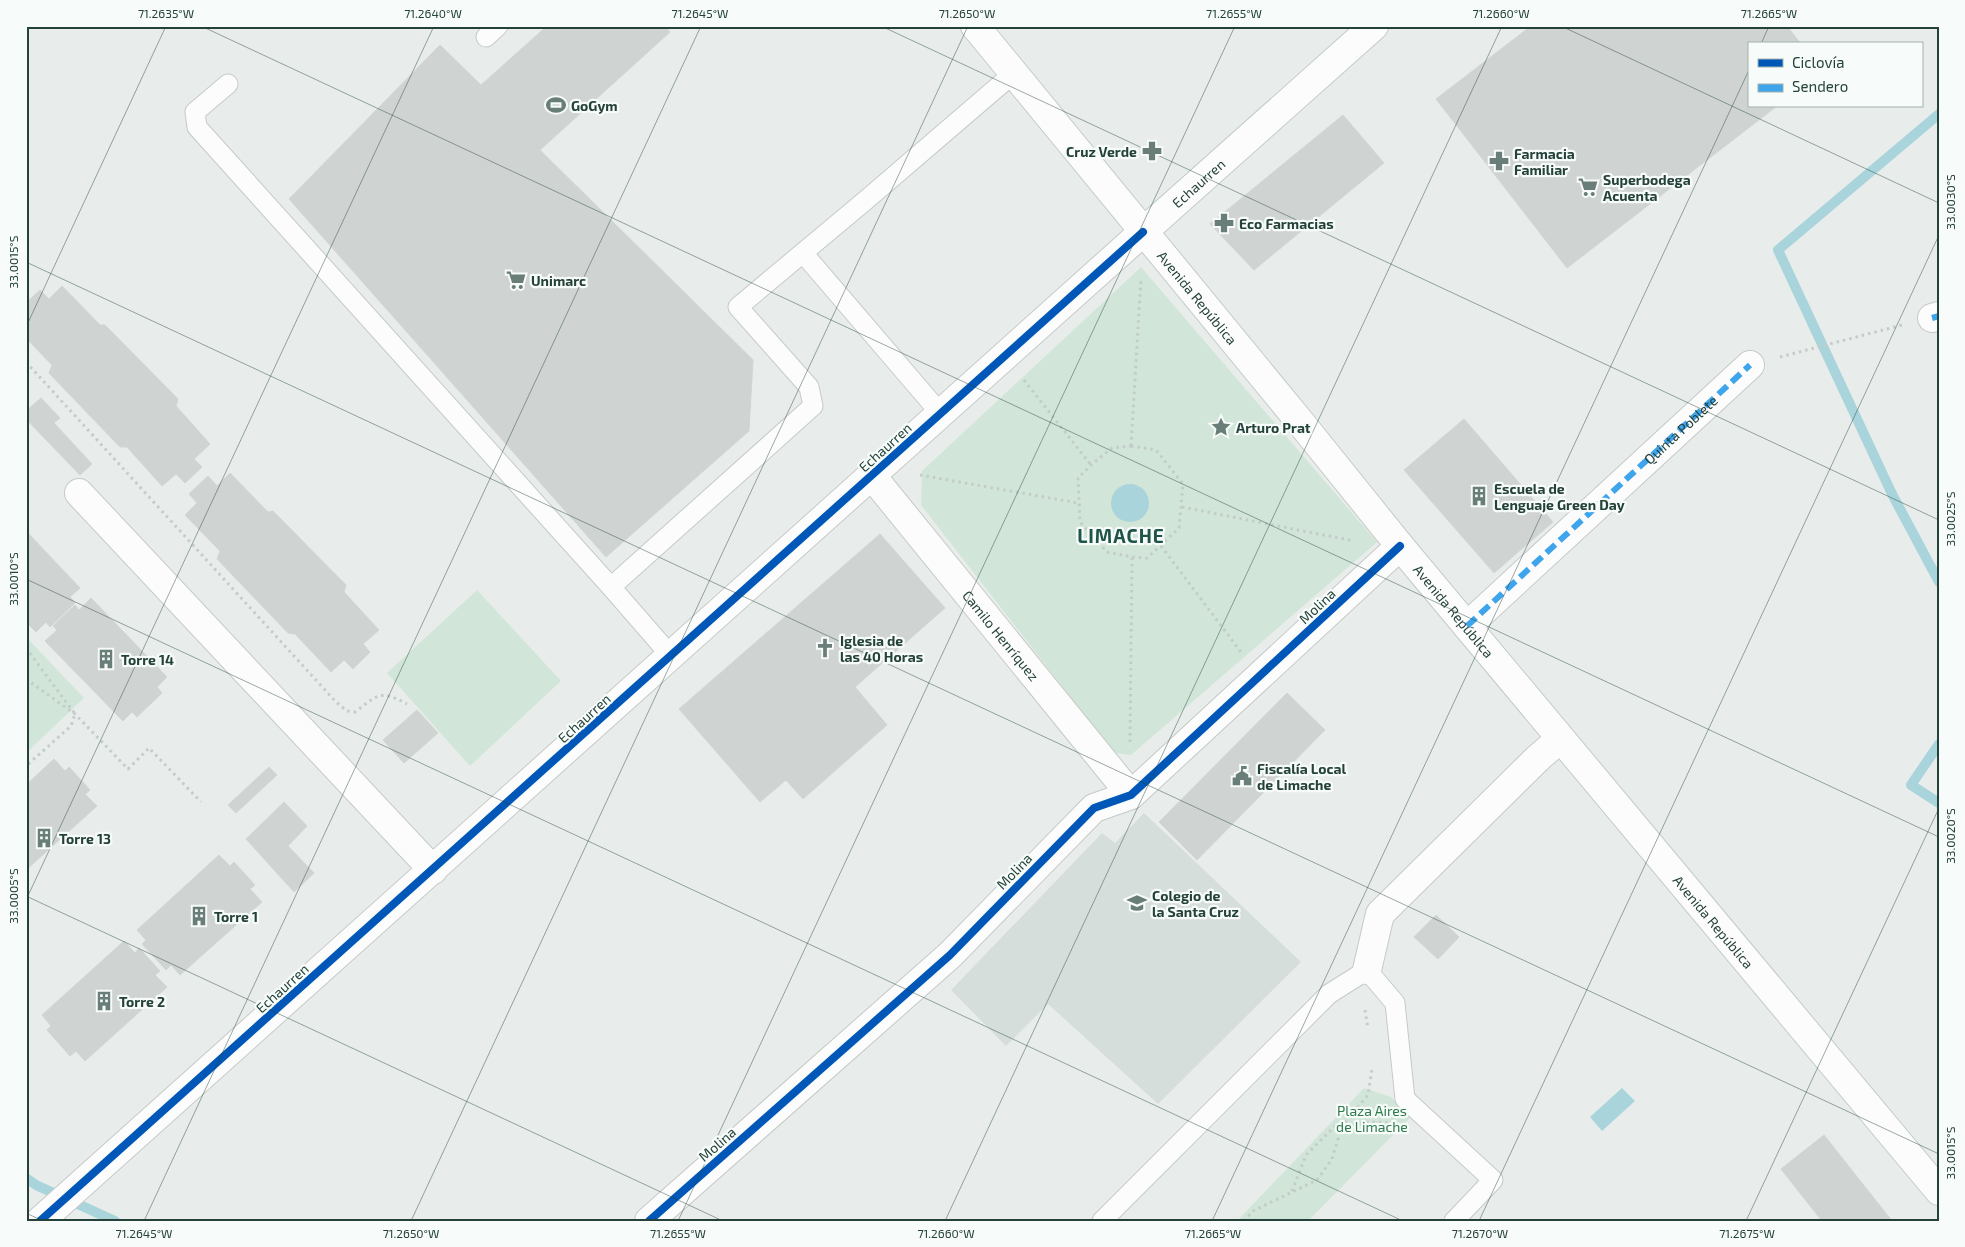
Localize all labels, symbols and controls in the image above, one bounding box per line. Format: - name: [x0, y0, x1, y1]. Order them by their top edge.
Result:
- text: 71.2635°W: [138, 6, 194, 20]
- text: 71.2640°W: [404, 6, 462, 20]
- text: 71.2645°W: [672, 6, 728, 20]
- text: 71.2650°W: [939, 6, 995, 20]
- text: 71.2655°W: [1206, 6, 1262, 20]
- text: 71.2660°W: [1472, 6, 1530, 20]
- text: 71.2665°W: [1741, 6, 1797, 20]
- legend: [1748, 42, 1922, 108]
- text: Ciclovía: [1792, 53, 1844, 71]
- text: Sendero: [1792, 77, 1848, 95]
- sports icon: GoGym: [545, 94, 567, 116]
- place label: GoGym: [571, 97, 618, 114]
- pharmacy icon: Cruz Verde: [1141, 140, 1163, 162]
- place label: Cruz Verde: [1066, 143, 1137, 160]
- place label: Farmacia Familiar: [1514, 145, 1575, 178]
- pharmacy icon: Farmacia Familiar: [1488, 150, 1510, 172]
- street label: Echaurren: [1168, 155, 1228, 211]
- place label: Superbodega Acuenta: [1603, 171, 1691, 204]
- text: 33.0030°S: [1943, 174, 1957, 230]
- supermarket icon: Superbodega Acuenta: [1577, 176, 1599, 198]
- pharmacy icon: Eco Farmacias: [1213, 212, 1235, 234]
- place label: Eco Farmacias: [1239, 215, 1334, 232]
- text: 33.0015°S: [6, 235, 20, 288]
- street label: Avenida República: [1154, 247, 1241, 348]
- supermarket icon: Unimarc: [505, 269, 527, 291]
- place label: Unimarc: [531, 272, 586, 289]
- street label: Quinta Poblete: [1640, 391, 1720, 467]
- place icon: Arturo Prat: [1210, 416, 1232, 438]
- street label: Echaurren: [855, 419, 915, 475]
- place label: Arturo Prat: [1236, 419, 1311, 436]
- place label: Escuela de Lenguaje Green Day: [1494, 480, 1625, 513]
- building icon: Escuela de Lenguaje Green Day: [1468, 485, 1490, 507]
- text: 33.0025°S: [1943, 491, 1957, 546]
- district label: LIMACHE: [1077, 524, 1165, 547]
- text: 33.0010°S: [6, 552, 20, 606]
- street label: Avenida República: [1410, 561, 1498, 661]
- street label: Molina: [1295, 585, 1339, 627]
- street label: Camilo Henríquez: [959, 587, 1043, 684]
- place label: Iglesia de las 40 Horas: [840, 632, 923, 665]
- church icon: Iglesia de las 40 Horas: [814, 637, 836, 659]
- building icon: Torre 14: [95, 648, 117, 670]
- place label: Torre 14: [121, 651, 174, 668]
- street label: Echaurren: [554, 690, 614, 746]
- place label: Fiscalía Local de Limache: [1257, 760, 1347, 793]
- public building icon: Fiscalía Local de Limache: [1231, 765, 1253, 787]
- text: 33.0020°S: [1943, 808, 1957, 864]
- building icon: Torre 13: [33, 827, 55, 849]
- place label: Torre 13: [59, 830, 111, 847]
- street label: Molina: [993, 849, 1035, 893]
- text: 33.0005°S: [6, 868, 20, 924]
- street label: Avenida República: [1670, 872, 1758, 972]
- place label: Colegio de la Santa Cruz: [1152, 887, 1239, 920]
- school or university icon: Colegio de la Santa Cruz: [1126, 892, 1148, 914]
- building icon: Torre 1: [188, 905, 210, 927]
- place label: Torre 1: [214, 908, 258, 925]
- street label: Echaurren: [252, 960, 312, 1016]
- building icon: Torre 2: [93, 990, 115, 1012]
- place label: Torre 2: [119, 993, 165, 1010]
- park label: Plaza Aires de Limache: [1336, 1102, 1408, 1135]
- street label: Molina: [695, 1123, 739, 1165]
- text: 33.0015°S: [1943, 1126, 1957, 1179]
- text: 71.2645°W: [116, 1226, 172, 1240]
- text: 71.2650°W: [383, 1226, 439, 1240]
- text: 71.2655°W: [650, 1226, 706, 1240]
- text: 71.2660°W: [917, 1226, 975, 1240]
- text: 71.2665°W: [1185, 1226, 1241, 1240]
- text: 71.2670°W: [1452, 1226, 1508, 1240]
- text: 71.2675°W: [1719, 1226, 1775, 1240]

